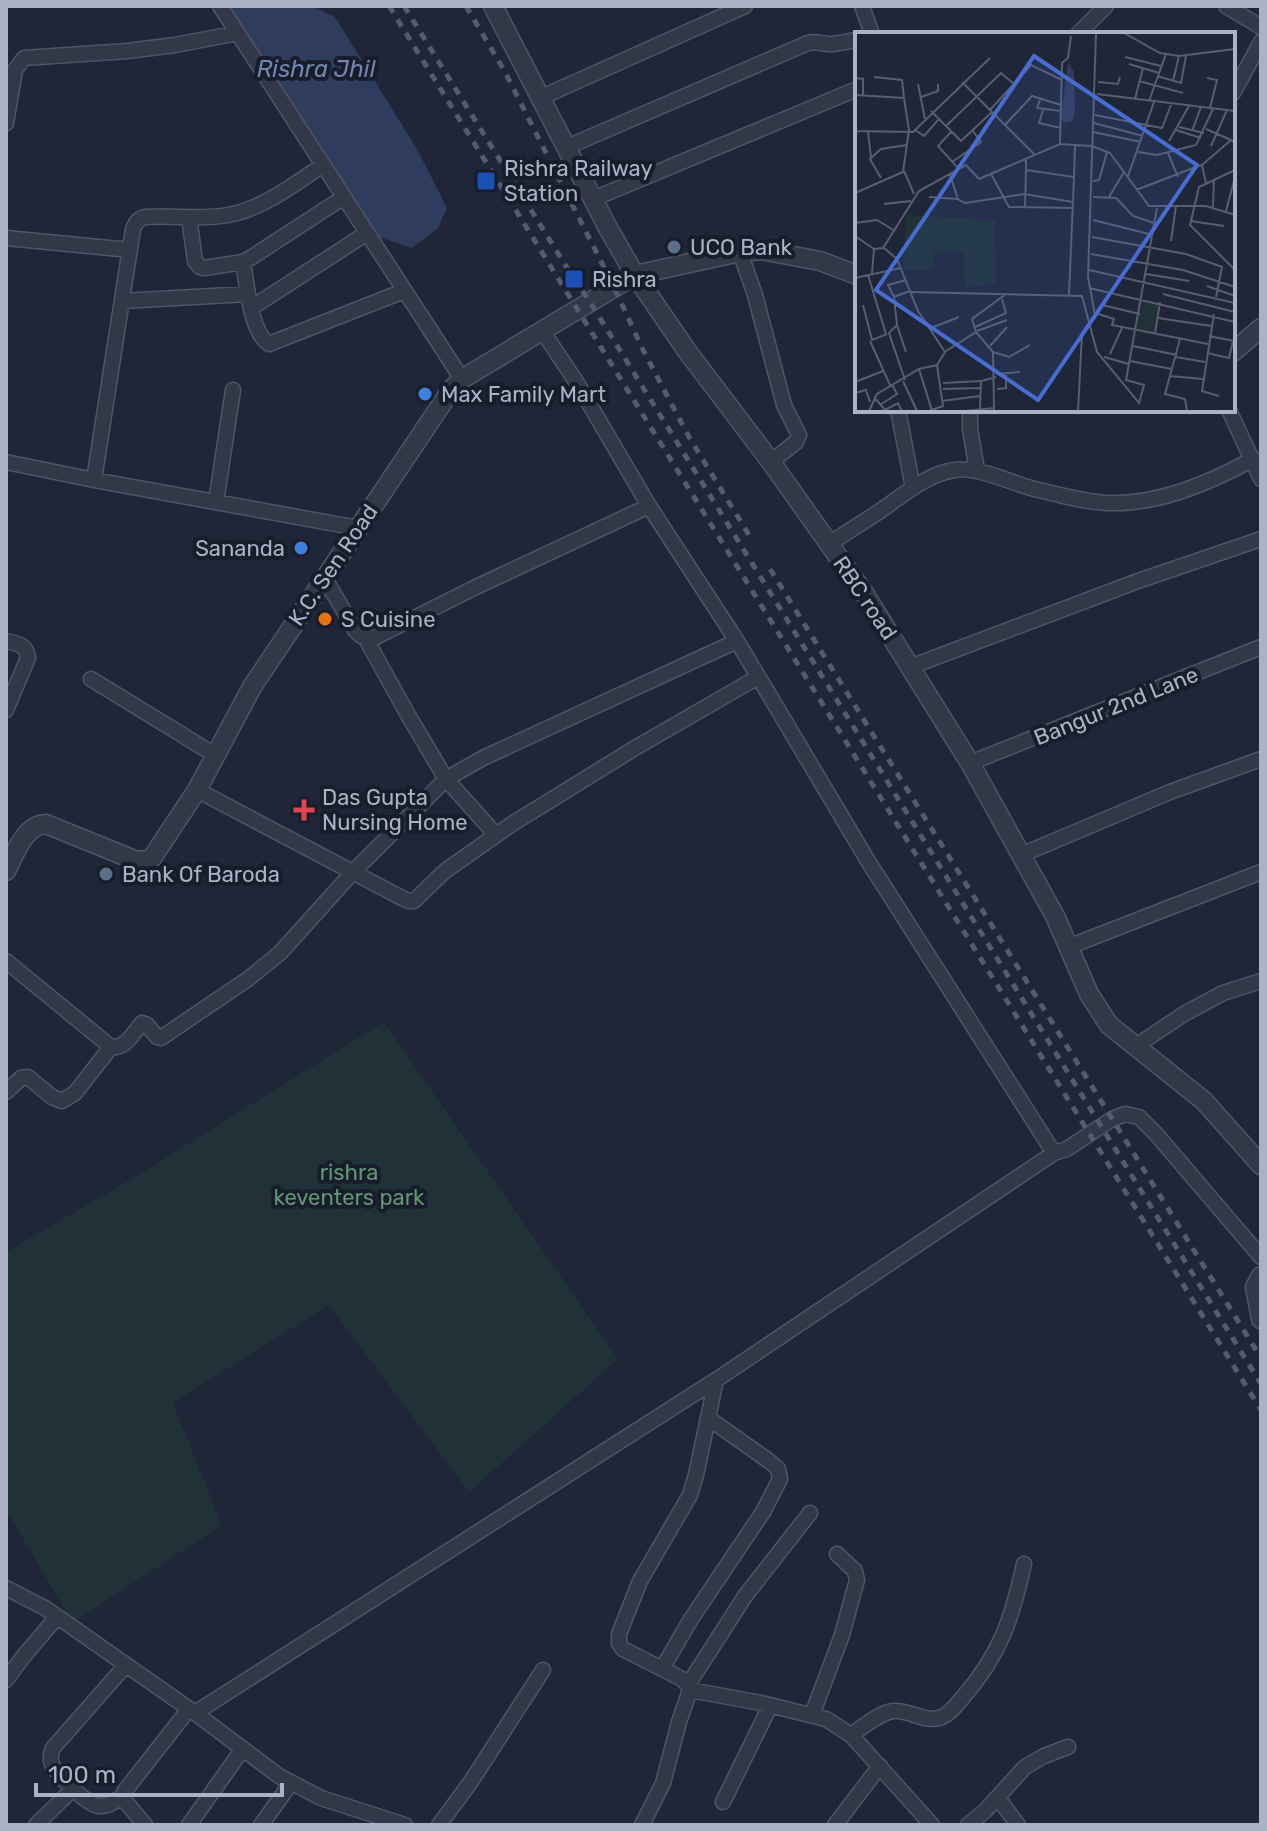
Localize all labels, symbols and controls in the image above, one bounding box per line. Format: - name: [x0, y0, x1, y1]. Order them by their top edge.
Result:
- inset map: [855, 32, 1235, 412]
- water label: Rishra Jhil: [256, 55, 377, 83]
- place label: Rishra Railway Station: [504, 155, 653, 207]
- marker: Rishra Railway Station: [475, 170, 497, 192]
- place label: UCO Bank: [690, 234, 793, 261]
- marker: UCO Bank: [665, 238, 683, 256]
- place label: Rishra: [592, 266, 657, 293]
- marker: Rishra: [563, 268, 585, 290]
- place label: Max Family Mart: [441, 381, 606, 408]
- marker: Max Family Mart: [416, 385, 434, 403]
- street label: K.C. Sen Road: [283, 499, 383, 631]
- place label: Sananda: [195, 535, 285, 562]
- marker: Sananda: [292, 539, 310, 557]
- street label: RBC road: [827, 551, 903, 645]
- place label: S Cuisine: [341, 606, 436, 633]
- marker: S Cuisine: [316, 610, 334, 628]
- street label: Bangur 2nd Lane: [1030, 661, 1202, 751]
- place label: Das Gupta Nursing Home: [322, 784, 468, 836]
- marker: Das Gupta Nursing Home: [293, 799, 315, 821]
- place label: Bank Of Baroda: [122, 861, 280, 888]
- marker: Bank Of Baroda: [97, 865, 115, 883]
- park label: rishra keventers park: [274, 1159, 425, 1211]
- scale bar: [36, 1747, 282, 1797]
- text: 100 m: [48, 1761, 116, 1789]

